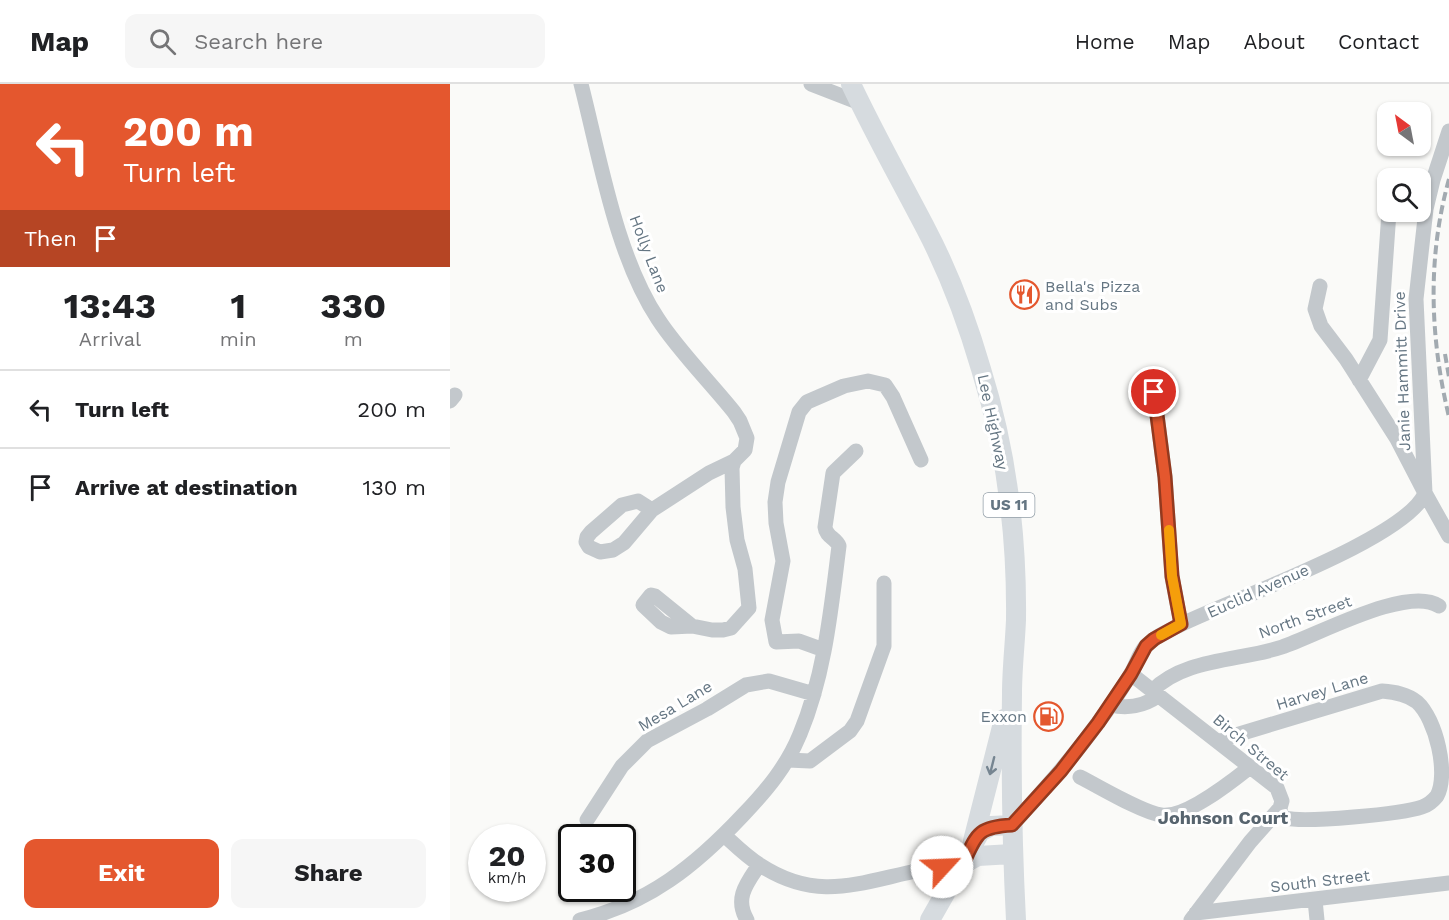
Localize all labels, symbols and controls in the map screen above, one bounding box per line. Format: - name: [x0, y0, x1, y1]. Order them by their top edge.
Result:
- search box: [125, 14, 545, 68]
- text: Map: [30, 25, 89, 58]
- icon: search: [146, 25, 179, 58]
- text: Search here: [194, 29, 323, 54]
- text: Home: [1075, 29, 1135, 54]
- text: Map: [1168, 29, 1211, 54]
- text: About: [1244, 29, 1305, 54]
- text: Contact: [1338, 29, 1419, 54]
- north arrow: [1377, 102, 1431, 156]
- map controls: [1377, 102, 1431, 222]
- text: 200 m: [123, 107, 254, 156]
- icon: left: [24, 108, 102, 186]
- text: Turn left: [123, 157, 235, 189]
- button: search: [1377, 168, 1431, 222]
- street label: Holly Lane: [625, 212, 673, 296]
- icon: arrive: [89, 222, 122, 255]
- text: Then: [24, 226, 77, 251]
- place label: Bella's Pizza and Subs: [1045, 277, 1140, 314]
- restaurant icon: Bella's Pizza and Subs: [1008, 279, 1040, 311]
- text: 13:43: [64, 285, 156, 327]
- text: 1: [230, 285, 246, 327]
- text: 330: [320, 285, 386, 327]
- street label: Janie Hammitt Drive: [1390, 291, 1414, 451]
- text: Arrival: [79, 327, 141, 351]
- text: min: [220, 327, 257, 351]
- text: m: [344, 327, 363, 351]
- pin: [1128, 366, 1179, 417]
- street label: Lee Highway: [974, 372, 1013, 472]
- icon: arrive: [1137, 375, 1170, 408]
- icon: left: [24, 393, 57, 426]
- text: Turn left: [75, 397, 169, 422]
- text: 200 m: [357, 397, 426, 422]
- icon: arrive: [24, 471, 57, 504]
- text: Arrive at destination: [75, 475, 298, 500]
- text: 130 m: [362, 475, 426, 500]
- road number: US 11: [984, 493, 1034, 517]
- street label: Euclid Avenue: [1204, 560, 1312, 622]
- street label: North Street: [1256, 591, 1354, 643]
- street label: Harvey Lane: [1274, 668, 1370, 714]
- street label: Mesa Lane: [634, 676, 716, 736]
- fuel station icon: Exxon: [1032, 700, 1064, 732]
- place label: Exxon: [981, 707, 1027, 726]
- street label: Birch Street: [1209, 710, 1293, 784]
- one-way arrow: [986, 757, 998, 776]
- district label: Johnson Court: [1158, 807, 1288, 828]
- speed limit sign: 30: [558, 824, 636, 902]
- position arrow: [910, 835, 974, 899]
- text: 20: [488, 838, 526, 873]
- button: Exit: [24, 839, 219, 908]
- button: Share: [231, 839, 426, 908]
- street label: South Street: [1269, 865, 1371, 897]
- text: km/h: [488, 869, 526, 887]

